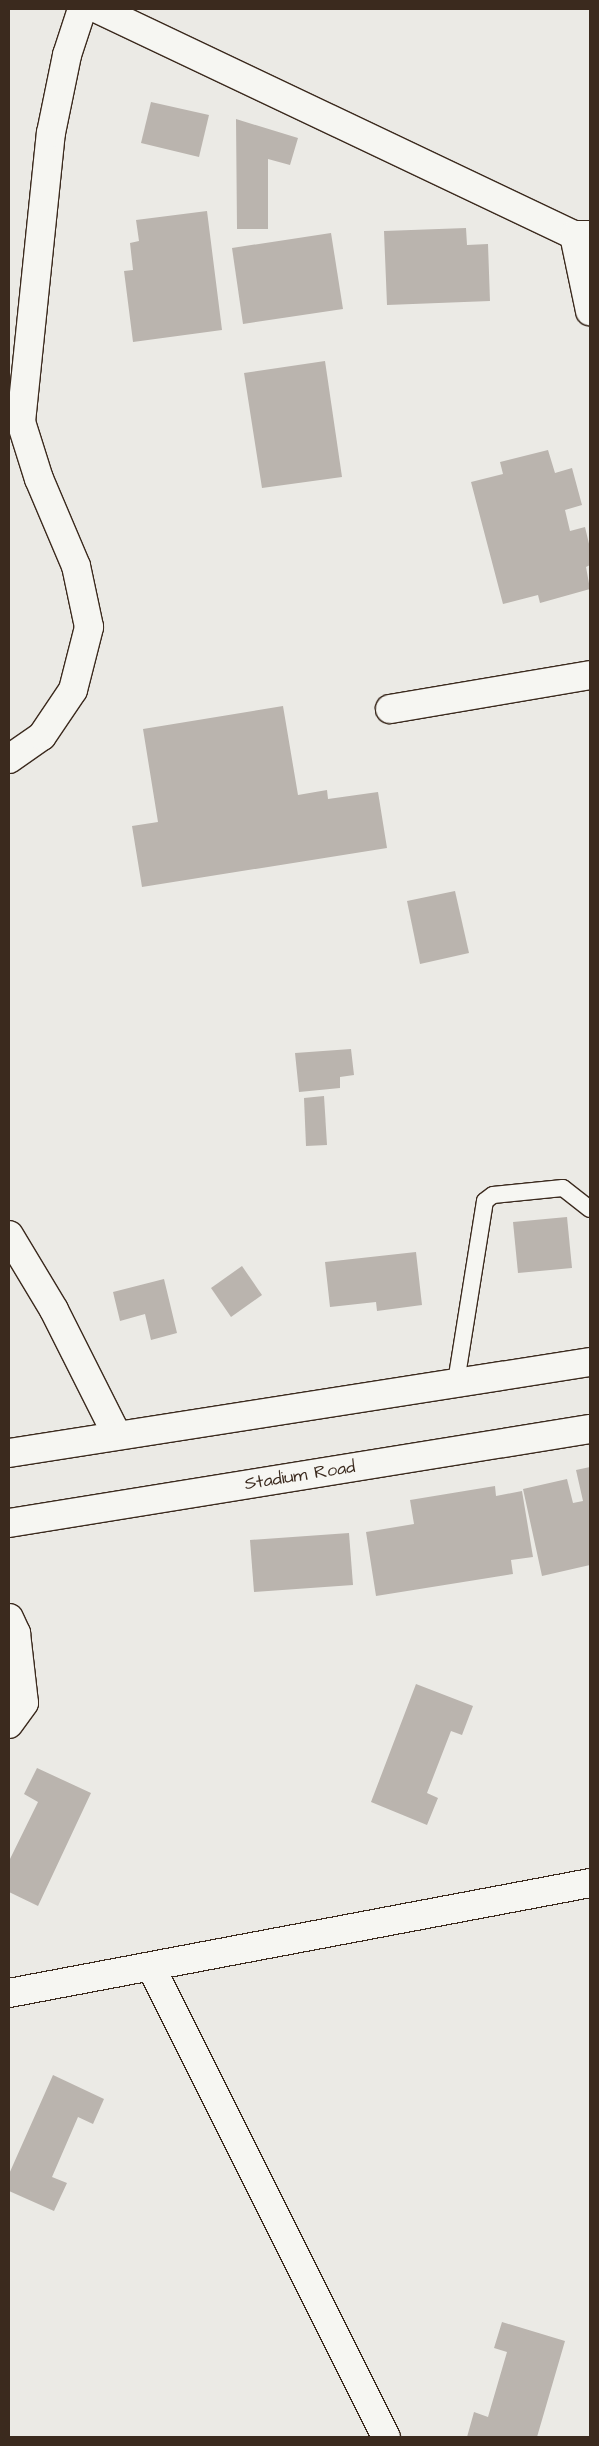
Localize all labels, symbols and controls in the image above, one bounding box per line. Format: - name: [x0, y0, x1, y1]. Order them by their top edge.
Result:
- street label: Stadium Road: [243, 1457, 357, 1495]

